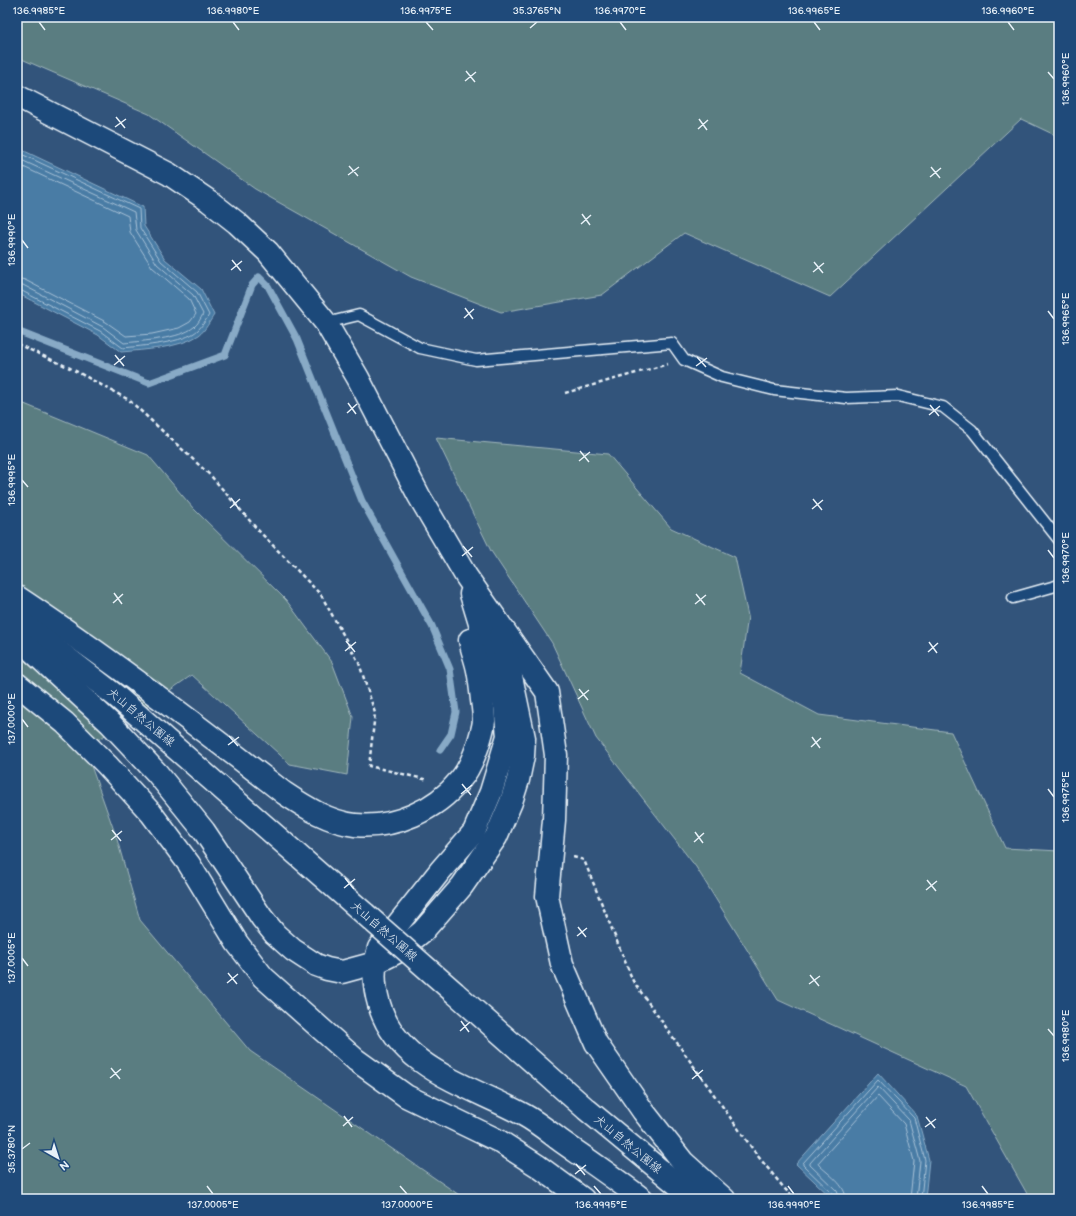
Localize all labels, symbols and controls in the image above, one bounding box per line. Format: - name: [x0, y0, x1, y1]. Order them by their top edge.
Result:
- text: 136.9985°E: [13, 5, 66, 17]
- text: 136.9980°E: [207, 5, 260, 17]
- text: 136.9975°E: [400, 5, 452, 17]
- text: 35.3765°N: [513, 5, 561, 17]
- text: 136.9970°E: [594, 5, 646, 17]
- text: 136.9965°E: [788, 5, 841, 17]
- text: 136.9960°E: [982, 5, 1035, 17]
- text: 136.9960°E: [1060, 52, 1072, 105]
- text: 136.9990°E: [6, 213, 18, 266]
- text: 136.9965°E: [1060, 292, 1072, 345]
- text: 136.9995°E: [6, 453, 18, 506]
- text: 136.9970°E: [1060, 532, 1072, 584]
- street label: 犬山自然公園線: [104, 685, 178, 750]
- text: 137.0000°E: [6, 693, 18, 745]
- text: 136.9975°E: [1060, 771, 1072, 823]
- street label: 犬山自然公園線: [347, 898, 420, 965]
- text: 137.0005°E: [6, 932, 18, 984]
- text: 136.9980°E: [1060, 1009, 1072, 1062]
- street label: 犬山自然公園線: [591, 1112, 665, 1177]
- text: 35.3780°N: [6, 1125, 18, 1173]
- north arrow: [38, 1138, 78, 1178]
- text: N: [57, 1158, 71, 1173]
- text: 137.0005°E: [187, 1199, 239, 1211]
- text: 137.0000°E: [381, 1199, 433, 1211]
- text: 136.9995°E: [575, 1199, 628, 1211]
- text: 136.9990°E: [768, 1199, 821, 1211]
- text: 136.9985°E: [962, 1199, 1015, 1211]

